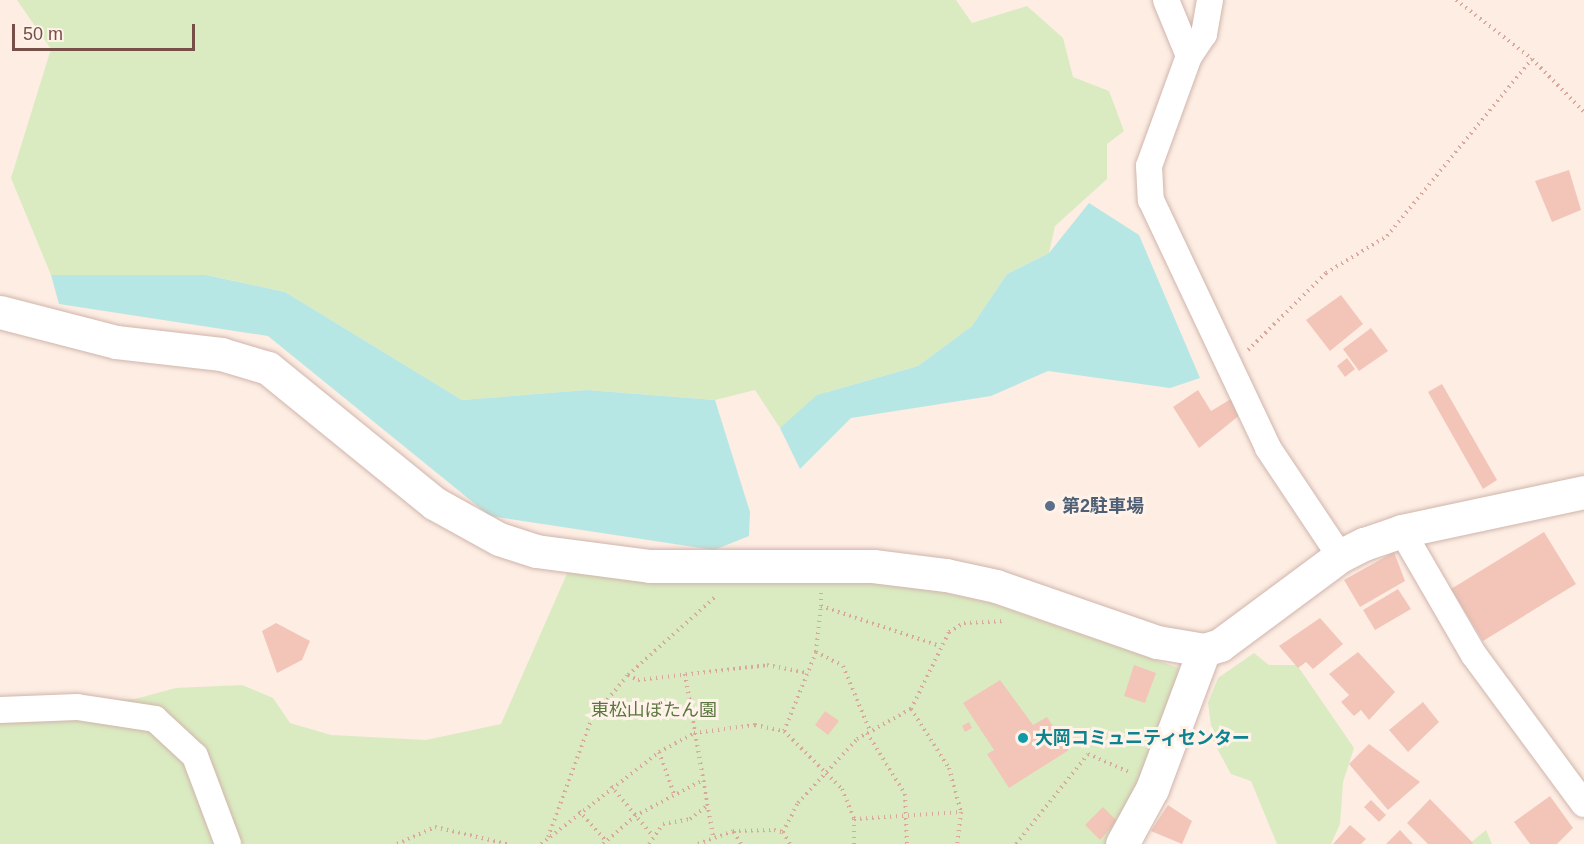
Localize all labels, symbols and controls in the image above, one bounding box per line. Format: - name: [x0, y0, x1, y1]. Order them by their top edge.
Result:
- scale bar: [15, 12, 198, 50]
- text: 50 m: [23, 24, 63, 44]
- place label: 第2駐車場: [1062, 495, 1144, 517]
- marker: 第2駐車場: [1043, 499, 1057, 513]
- park label: 東松山ぼたん園: [591, 699, 717, 721]
- place label: 大岡コミュニティセンター: [1035, 727, 1251, 749]
- marker: 大岡コミュニティセンター: [1016, 731, 1030, 745]

